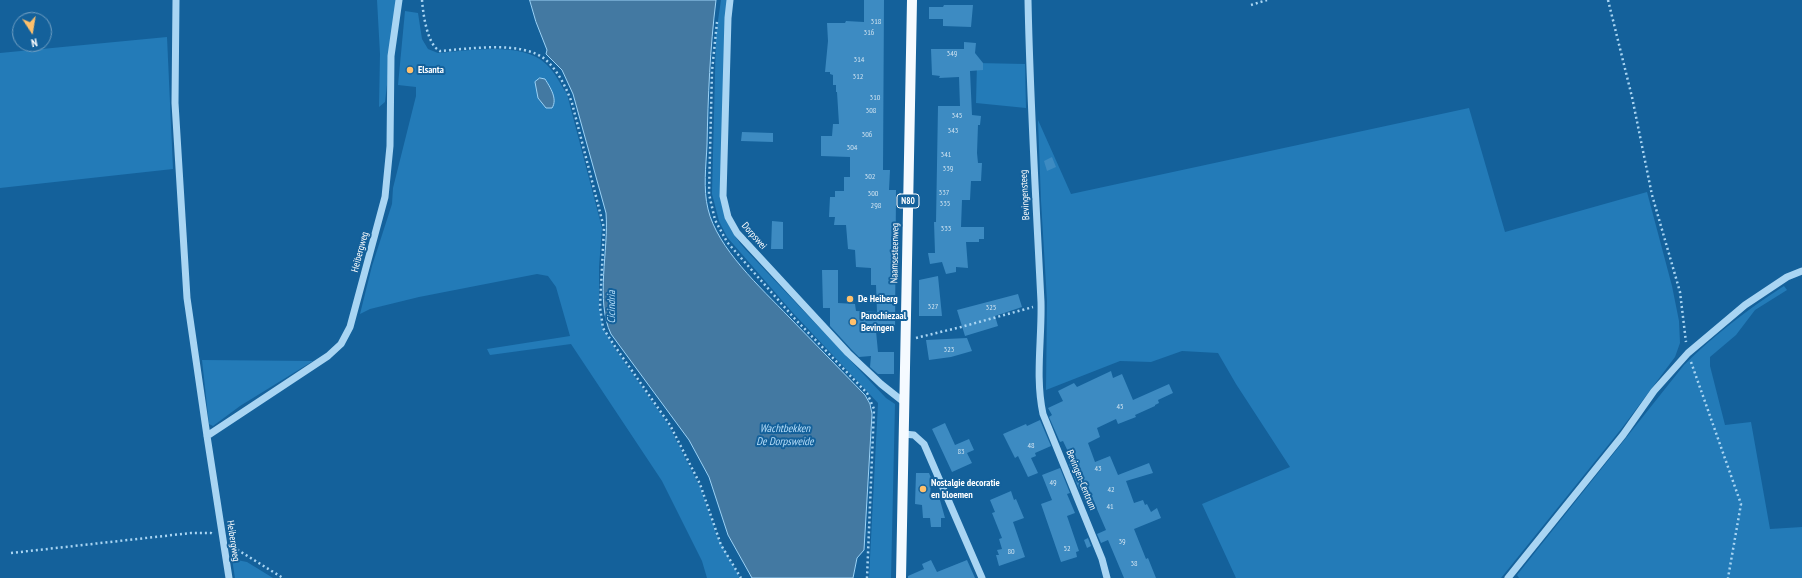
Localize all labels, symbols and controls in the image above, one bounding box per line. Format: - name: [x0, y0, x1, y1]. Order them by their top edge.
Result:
- north arrow: [12, 12, 52, 52]
- house number: 318: [871, 17, 881, 27]
- house number: 316: [864, 28, 874, 38]
- text: N: [30, 35, 39, 50]
- house number: 349: [947, 49, 957, 59]
- house number: 314: [854, 55, 864, 65]
- place label: Elsanta: [418, 64, 444, 76]
- marker: Elsanta: [405, 65, 415, 75]
- house number: 312: [853, 72, 863, 82]
- house number: 310: [870, 93, 880, 103]
- house number: 308: [866, 106, 876, 116]
- house number: 345: [952, 111, 962, 121]
- house number: 343: [948, 126, 958, 136]
- house number: 306: [862, 130, 872, 140]
- house number: 304: [847, 143, 857, 153]
- house number: 341: [941, 150, 951, 160]
- house number: 339: [943, 164, 953, 174]
- street label: Bevingensteeg: [1018, 170, 1032, 220]
- house number: 302: [865, 172, 875, 182]
- house number: 337: [939, 188, 949, 198]
- house number: 300: [868, 189, 878, 199]
- road number: N80: [897, 194, 919, 208]
- house number: 335: [940, 199, 950, 209]
- house number: 298: [871, 201, 881, 211]
- street label: Dorpswei: [739, 220, 769, 252]
- street label: Naamsesteenweg: [888, 223, 902, 283]
- house number: 333: [941, 224, 951, 234]
- street label: Heibergweg: [349, 230, 371, 274]
- water label: Cicindria: [605, 290, 619, 324]
- place label: De Heiberg: [858, 293, 898, 305]
- marker: De Heiberg: [845, 294, 855, 304]
- house number: 327: [928, 302, 938, 312]
- house number: 325: [986, 303, 996, 313]
- place label: Parochiezaal Bevingen: [861, 310, 906, 334]
- marker: Parochiezaal Bevingen: [848, 317, 858, 327]
- house number: 323: [944, 345, 954, 355]
- house number: 45: [1116, 402, 1124, 412]
- water label: Wachtbekken De Dorpsweide: [756, 422, 814, 448]
- house number: 48: [1027, 441, 1035, 451]
- house number: 83: [957, 447, 965, 457]
- street label: Bevingen-Centrum: [1063, 448, 1099, 512]
- house number: 43: [1094, 464, 1102, 474]
- place label: Nostalgie decoratie en bloemen: [931, 477, 1000, 500]
- house number: 49: [1049, 478, 1057, 488]
- marker: Nostalgie decoratie en bloemen: [918, 484, 928, 494]
- house number: 42: [1107, 485, 1115, 495]
- house number: 41: [1106, 502, 1114, 512]
- street label: Heibergweg: [224, 520, 242, 562]
- house number: 39: [1118, 537, 1126, 547]
- house number: 52: [1063, 544, 1071, 554]
- house number: 80: [1007, 547, 1015, 557]
- house number: 38: [1130, 559, 1138, 569]

